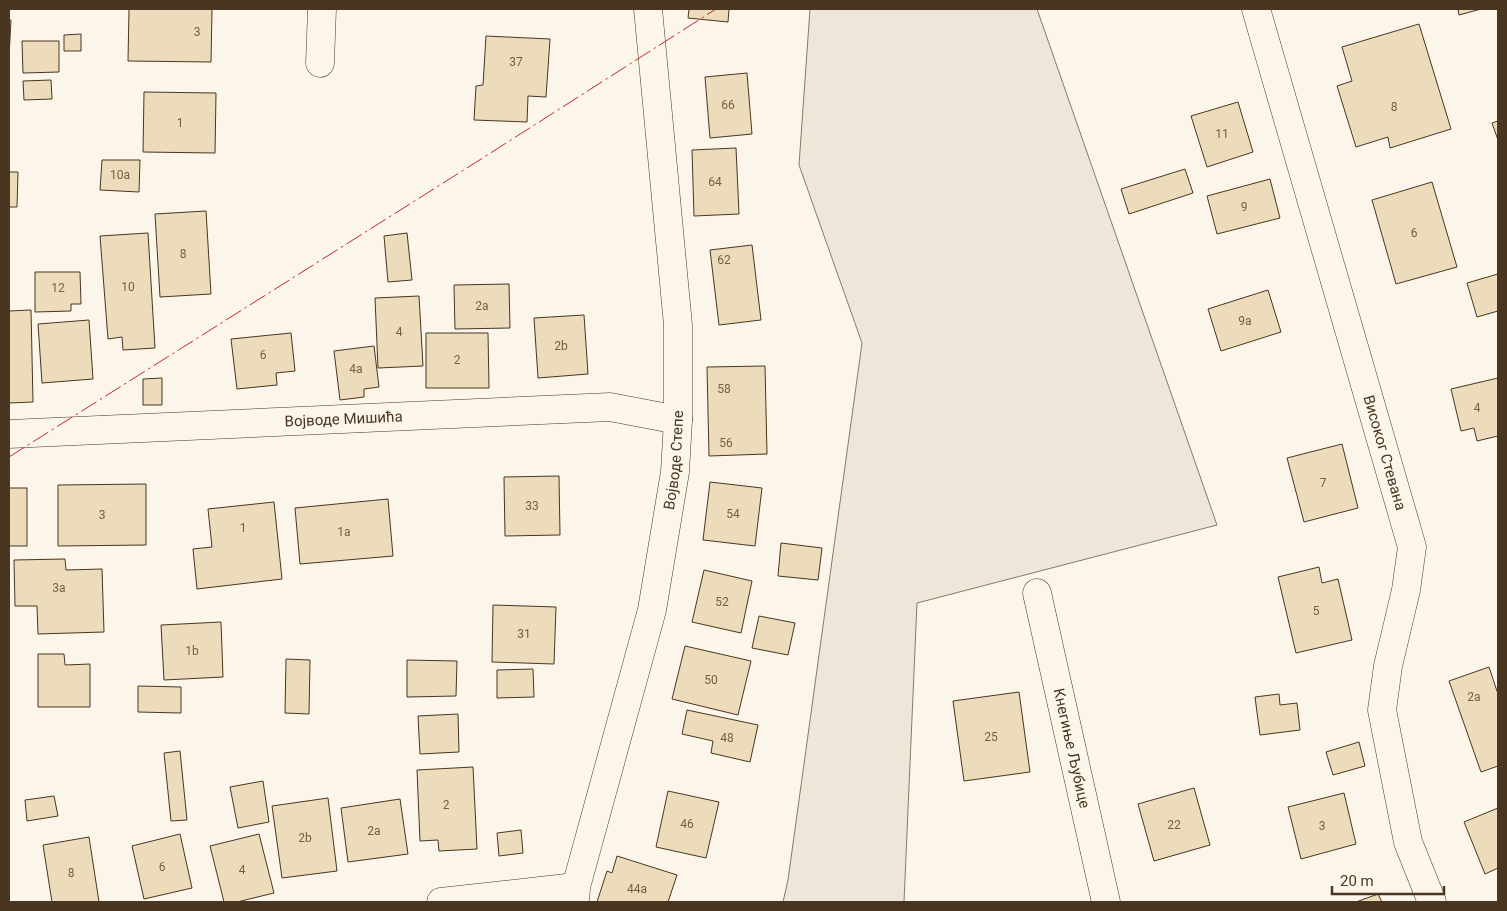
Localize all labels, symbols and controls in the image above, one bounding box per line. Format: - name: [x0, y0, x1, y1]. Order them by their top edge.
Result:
- house number: 3: [194, 25, 200, 39]
- house number: 37: [509, 55, 523, 69]
- house number: 66: [721, 98, 735, 112]
- house number: 8: [1391, 100, 1398, 114]
- house number: 1: [177, 116, 183, 130]
- house number: 11: [1215, 127, 1229, 141]
- house number: 10a: [110, 168, 130, 182]
- house number: 64: [708, 175, 722, 189]
- house number: 9: [1241, 200, 1247, 214]
- house number: 6: [1411, 226, 1418, 240]
- house number: 8: [180, 247, 187, 261]
- house number: 62: [717, 253, 731, 267]
- house number: 10: [121, 280, 135, 294]
- house number: 12: [51, 281, 65, 295]
- house number: 2a: [475, 299, 489, 313]
- house number: 9a: [1238, 314, 1252, 328]
- house number: 4: [396, 325, 403, 339]
- house number: 2b: [554, 339, 568, 353]
- house number: 6: [260, 348, 267, 362]
- house number: 2: [454, 353, 461, 367]
- house number: 4a: [349, 362, 363, 376]
- house number: 58: [717, 382, 731, 396]
- street label: Високог Стевана: [1359, 393, 1410, 512]
- house number: 4: [1474, 401, 1481, 415]
- street label: Војводе Мишића: [284, 407, 403, 431]
- street label: Војводе Степе: [660, 410, 687, 511]
- house number: 56: [719, 436, 733, 450]
- house number: 7: [1320, 476, 1327, 490]
- house number: 33: [525, 499, 539, 513]
- house number: 54: [726, 507, 740, 521]
- house number: 3: [99, 508, 105, 522]
- house number: 1: [240, 521, 246, 535]
- house number: 1a: [337, 525, 351, 539]
- house number: 3a: [52, 581, 66, 595]
- house number: 52: [715, 595, 729, 609]
- house number: 5: [1313, 604, 1320, 618]
- house number: 31: [517, 627, 531, 641]
- house number: 1b: [185, 644, 199, 658]
- house number: 50: [704, 673, 718, 687]
- street label: Кнегиње Љубице: [1050, 686, 1094, 810]
- house number: 2a: [1467, 690, 1481, 704]
- house number: 25: [984, 730, 998, 744]
- house number: 48: [720, 731, 734, 745]
- house number: 2: [443, 798, 450, 812]
- house number: 46: [680, 817, 694, 831]
- house number: 22: [1167, 818, 1181, 832]
- house number: 3: [1319, 819, 1325, 833]
- house number: 2a: [367, 824, 381, 838]
- house number: 2b: [298, 831, 312, 845]
- house number: 6: [159, 860, 166, 874]
- house number: 4: [239, 863, 246, 877]
- scale bar: [1332, 864, 1444, 896]
- house number: 8: [68, 866, 75, 880]
- text: 20 m: [1340, 872, 1374, 890]
- house number: 44a: [627, 882, 647, 896]

